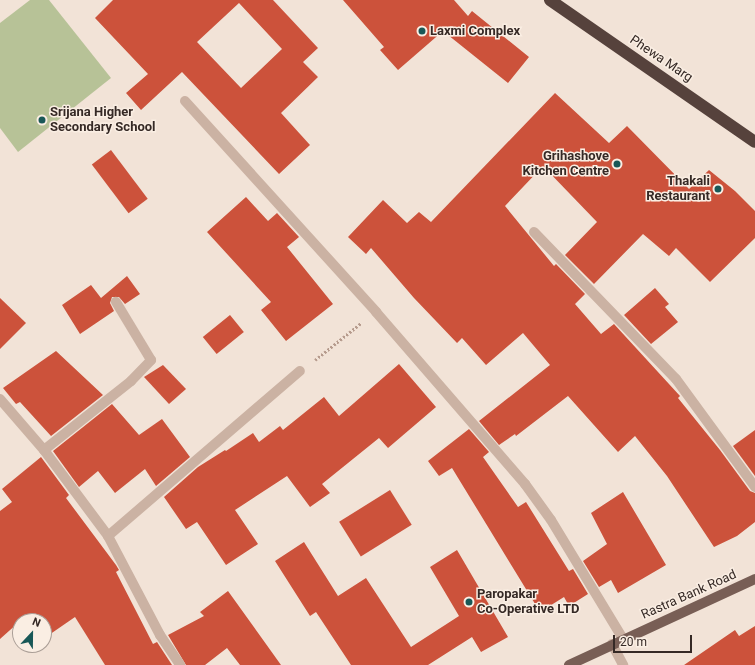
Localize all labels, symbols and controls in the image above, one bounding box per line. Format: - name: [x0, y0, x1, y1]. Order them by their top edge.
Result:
- place label: Laxmi Complex: [430, 23, 520, 39]
- marker: Laxmi Complex: [417, 26, 427, 36]
- street label: Phewa Marg: [627, 32, 695, 86]
- place label: Srijana Higher Secondary School: [50, 105, 156, 136]
- marker: Srijana Higher Secondary School: [37, 115, 47, 125]
- place label: Grihashove Kitchen Centre: [522, 149, 609, 180]
- marker: Grihashove Kitchen Centre: [612, 159, 622, 169]
- place label: Thakali Restaurant: [646, 174, 710, 205]
- marker: Thakali Restaurant: [713, 184, 723, 194]
- street label: Rastra Bank Road: [639, 567, 739, 623]
- place label: Paropakar Co-Operative LTD: [477, 587, 579, 618]
- marker: Paropakar Co-Operative LTD: [464, 597, 474, 607]
- north arrow: [12, 613, 52, 653]
- text: N: [30, 615, 42, 630]
- scale bar: [615, 627, 694, 653]
- text: 20 m: [620, 635, 647, 649]

